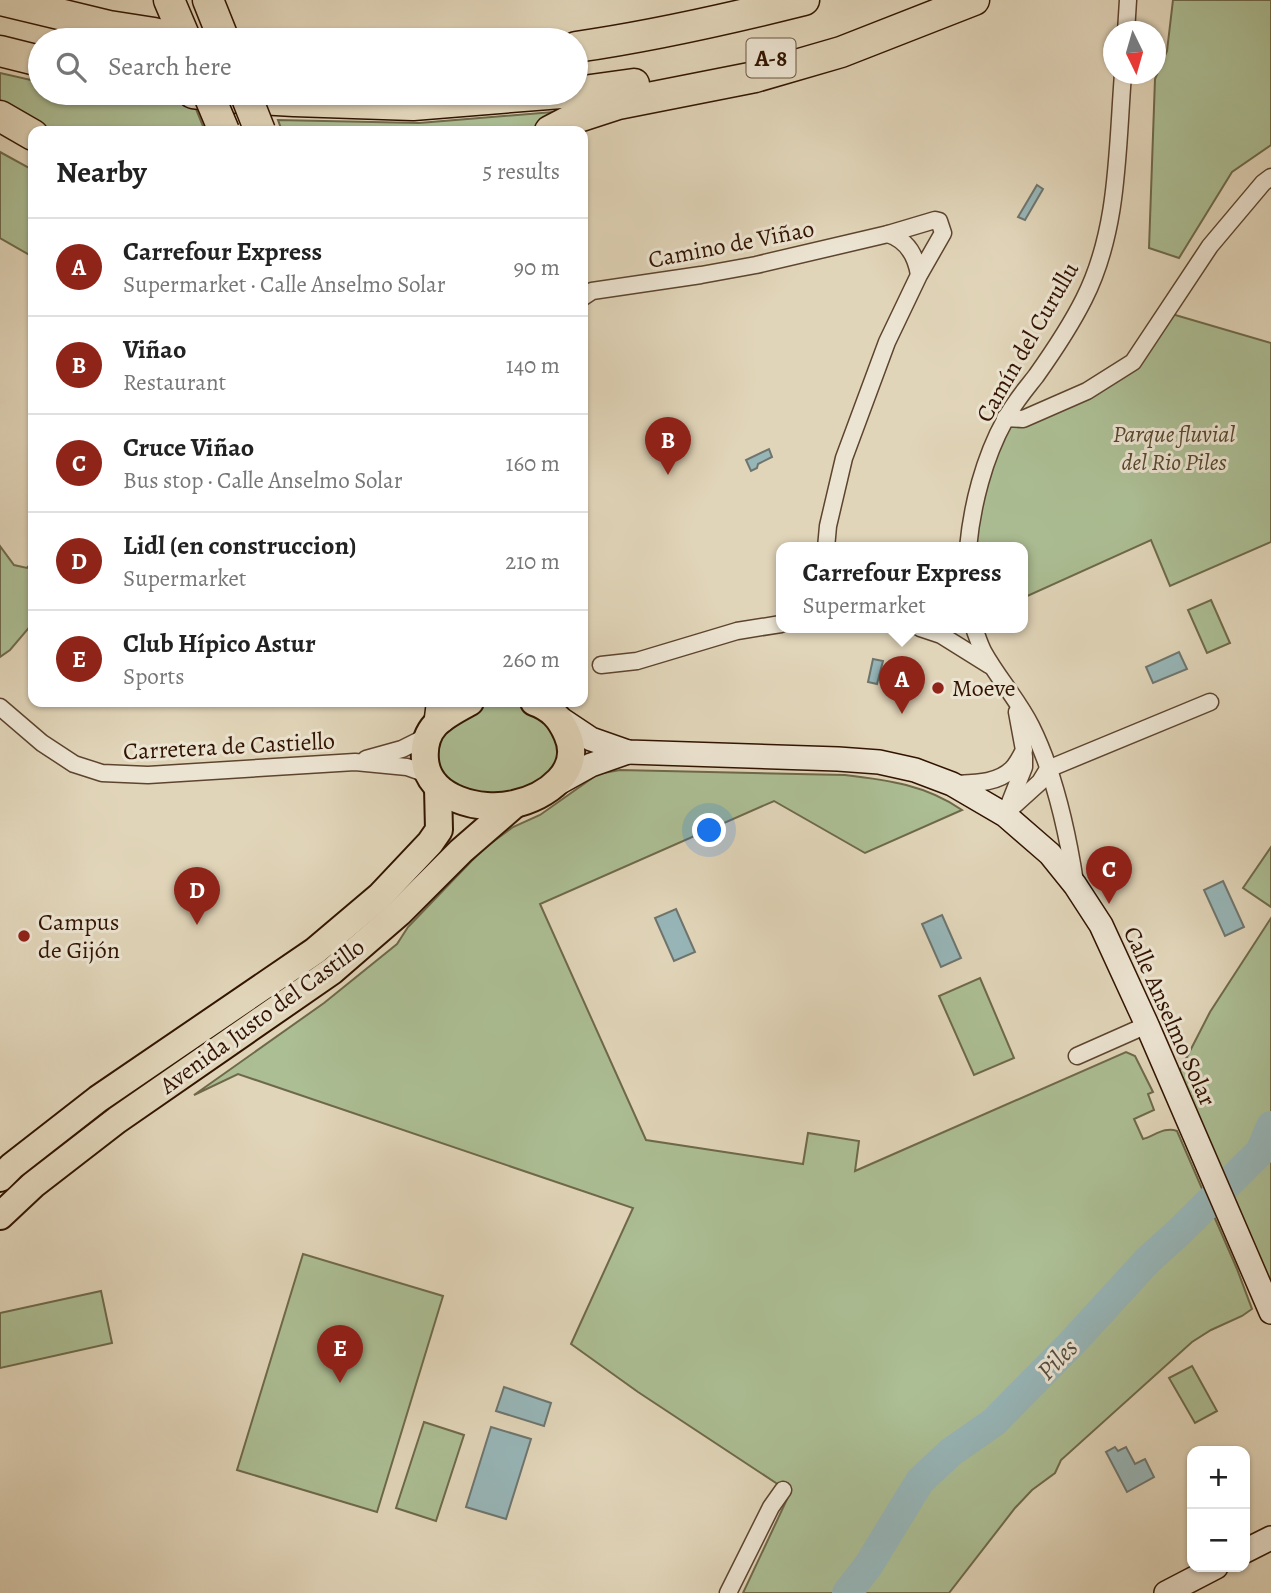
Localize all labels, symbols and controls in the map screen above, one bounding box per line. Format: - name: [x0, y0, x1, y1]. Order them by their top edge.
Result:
- north arrow: [1103, 21, 1166, 84]
- search box: [28, 28, 588, 105]
- road number: A-8: [746, 39, 796, 78]
- icon: search: [52, 48, 90, 86]
- text: Search here: [108, 49, 232, 84]
- text: Nearby: [56, 152, 147, 192]
- text: 5 results: [483, 156, 560, 187]
- street label: Camino de Viñao: [645, 212, 817, 276]
- text: Carrefour Express: [123, 234, 322, 269]
- text: A: [72, 252, 86, 283]
- text: 90 m: [514, 252, 560, 283]
- street label: Camín del Curullu: [968, 256, 1086, 428]
- text: Supermarket · Calle Anselmo Solar: [123, 269, 445, 300]
- text: Viñao: [123, 332, 186, 367]
- text: B: [72, 350, 86, 381]
- text: 140 m: [506, 350, 560, 381]
- text: Restaurant: [123, 367, 226, 398]
- pin: B: [645, 417, 691, 475]
- park label: Parque fluvial del Rio Piles: [1113, 418, 1235, 478]
- text: Cruce Viñao: [123, 430, 254, 465]
- text: C: [72, 448, 86, 479]
- text: 160 m: [506, 448, 560, 479]
- text: Bus stop · Calle Anselmo Solar: [123, 465, 402, 496]
- text: Lidl (en construccion): [123, 528, 357, 563]
- popup: [776, 542, 1028, 633]
- text: D: [71, 546, 87, 577]
- text: 210 m: [505, 546, 560, 577]
- text: Carrefour Express: [802, 555, 1002, 590]
- text: Supermarket: [123, 563, 246, 594]
- text: Supermarket: [802, 590, 926, 621]
- text: Club Hípico Astur: [123, 626, 316, 661]
- text: E: [72, 644, 86, 675]
- text: 260 m: [502, 644, 560, 675]
- pin: A: [879, 656, 925, 714]
- text: Sports: [123, 661, 184, 692]
- place label: Moeve: [952, 672, 1016, 704]
- marker: Moeve: [930, 680, 946, 696]
- street label: Carretera de Castiello: [122, 724, 336, 768]
- your location: [692, 813, 726, 847]
- pin: C: [1086, 846, 1132, 904]
- pin: D: [174, 867, 220, 925]
- place label: Campus de Gijón: [38, 906, 120, 966]
- street label: Calle Anselmo Solar: [1116, 921, 1224, 1111]
- marker: Campus de Gijón: [16, 928, 32, 944]
- street label: Avenida Justo del Castillo: [152, 931, 371, 1102]
- pin: E: [317, 1325, 363, 1383]
- water label: Piles: [1029, 1331, 1086, 1388]
- map controls: [1187, 1446, 1250, 1572]
- button: +: [1187, 1446, 1250, 1509]
- button: −: [1187, 1509, 1250, 1572]

